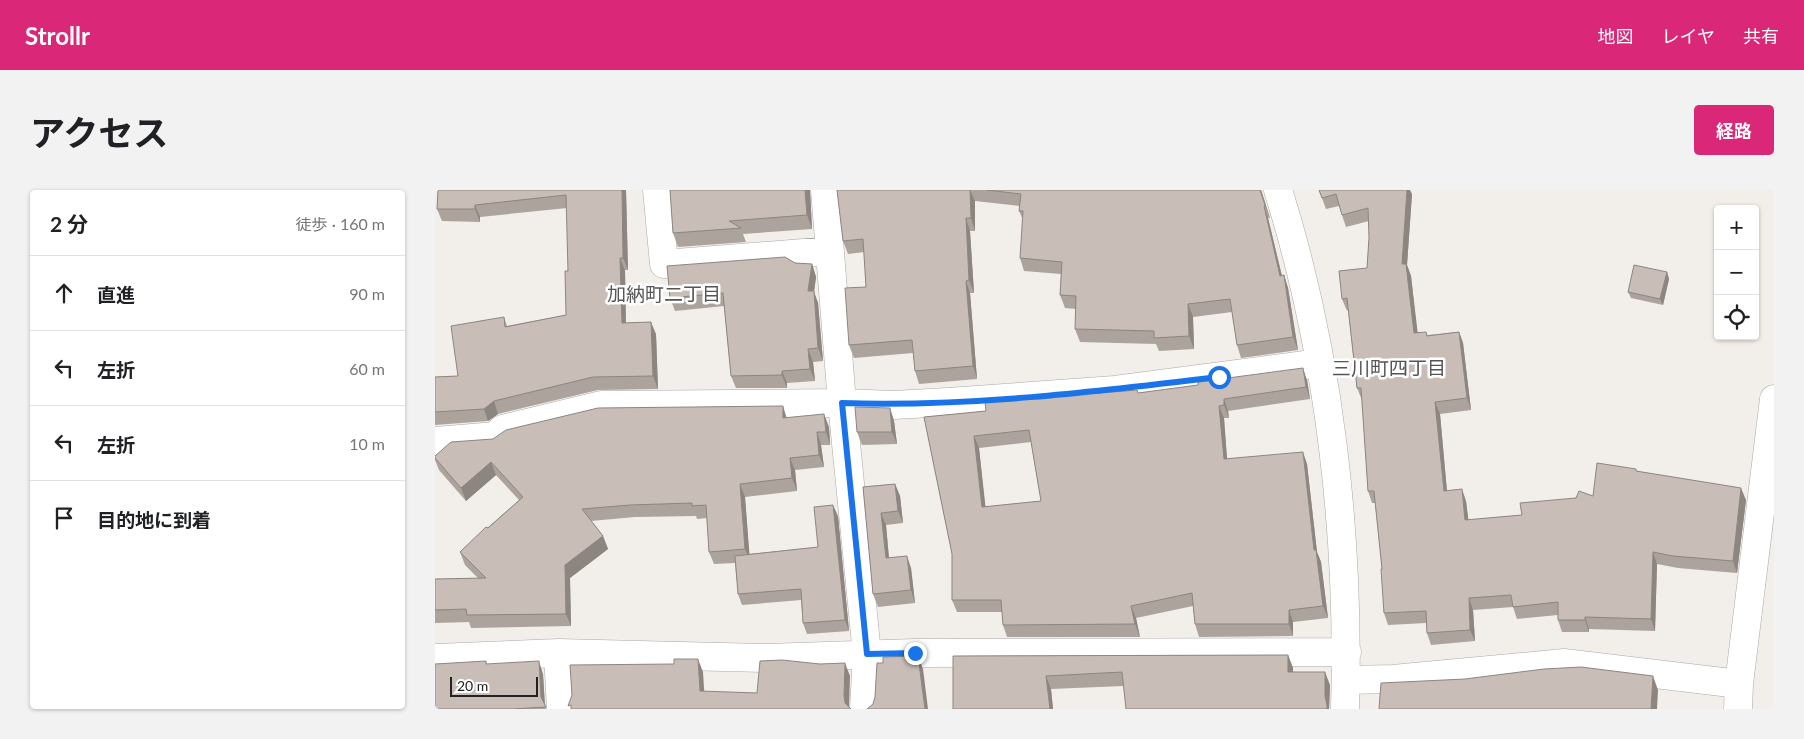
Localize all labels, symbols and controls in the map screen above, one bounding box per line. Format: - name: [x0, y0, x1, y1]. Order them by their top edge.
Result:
- text: Strollr: [25, 21, 90, 50]
- text: 地図: [1598, 25, 1634, 47]
- text: レイヤ: [1662, 25, 1715, 47]
- text: 共有: [1743, 25, 1779, 47]
- button: 経路: [1694, 105, 1774, 155]
- text: アクセス: [30, 111, 168, 153]
- map controls: [1714, 205, 1759, 340]
- button: +: [1714, 205, 1759, 250]
- text: 2 分: [50, 211, 88, 236]
- text: 徒歩 · 160 m: [296, 214, 385, 233]
- button: −: [1714, 250, 1759, 295]
- icon: ahead: [50, 279, 78, 307]
- district label: 加納町二丁目: [607, 282, 721, 305]
- text: 直進: [97, 283, 135, 306]
- text: 90 m: [349, 284, 385, 303]
- button: locate: [1714, 295, 1759, 340]
- icon: left: [50, 354, 78, 382]
- district label: 三川町四丁目: [1332, 356, 1446, 379]
- text: 左折: [97, 358, 135, 381]
- text: 60 m: [349, 359, 385, 378]
- route start: [1208, 366, 1231, 389]
- icon: left: [50, 429, 78, 457]
- text: 左折: [97, 433, 135, 456]
- text: 10 m: [349, 434, 385, 453]
- icon: arrive: [50, 504, 78, 532]
- text: 目的地に到着: [97, 508, 211, 531]
- route end: [904, 642, 927, 665]
- scale bar: [450, 674, 537, 697]
- text: 20 m: [457, 677, 488, 694]

